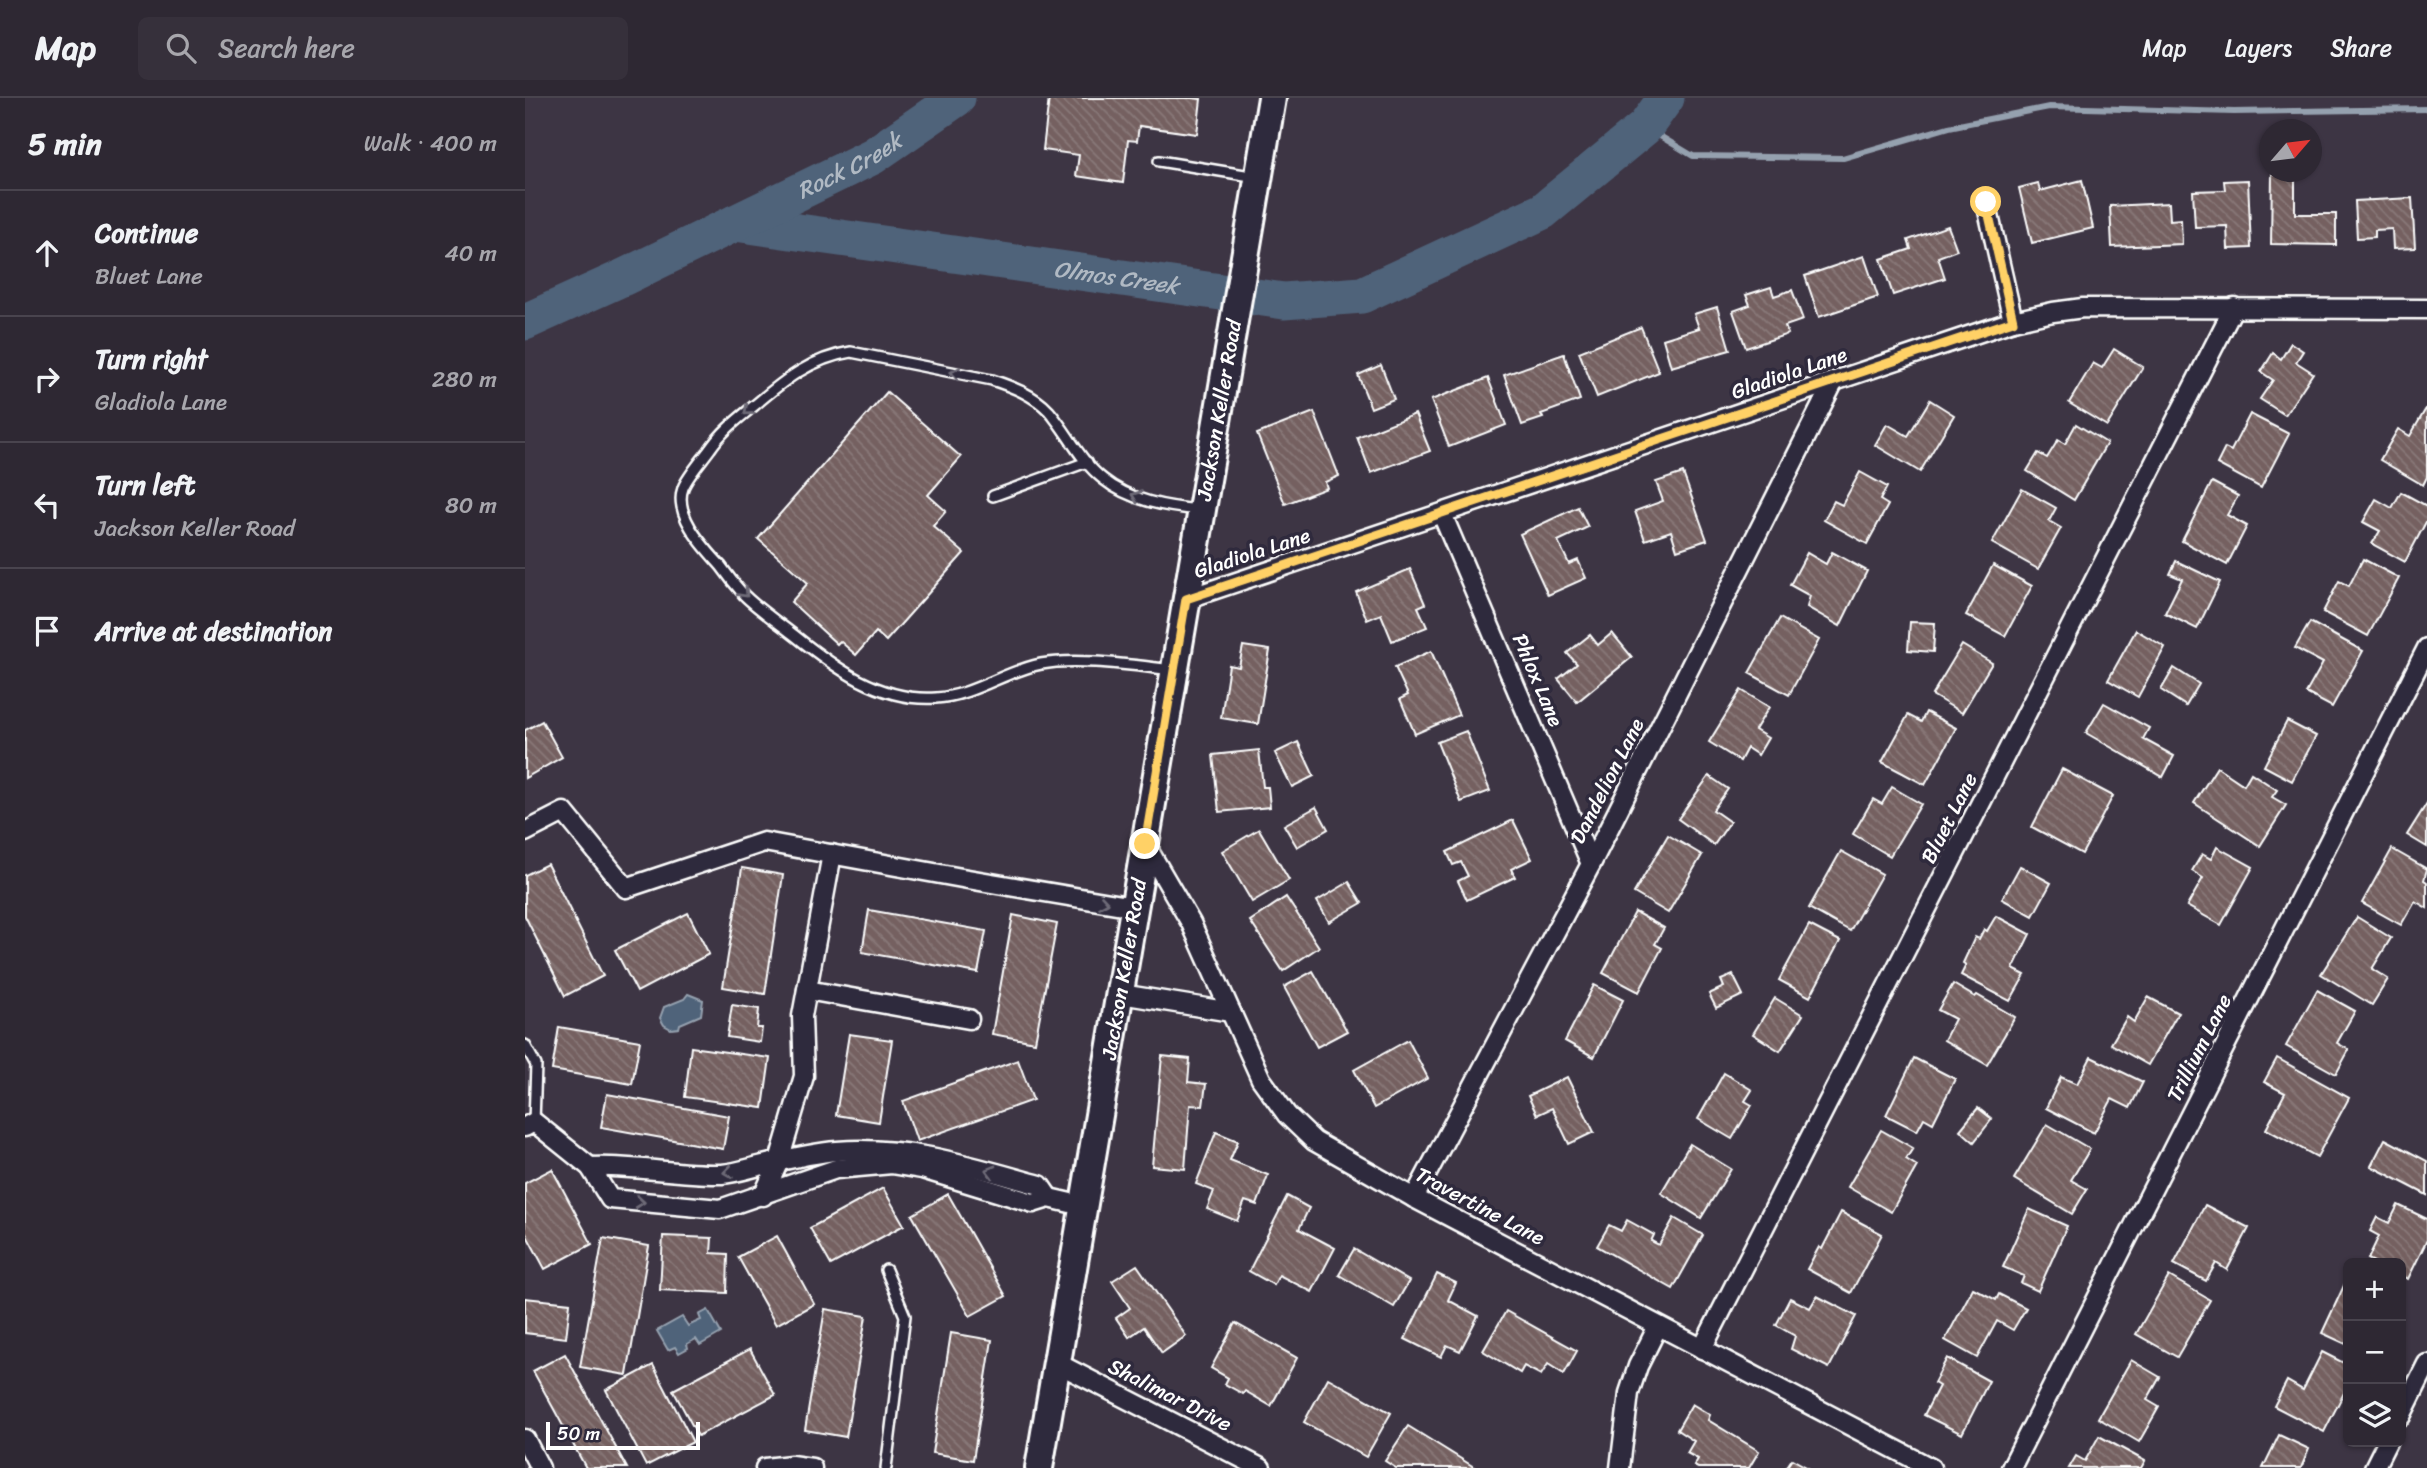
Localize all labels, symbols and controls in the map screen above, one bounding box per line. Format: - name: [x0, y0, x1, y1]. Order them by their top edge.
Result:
- search box: [138, 17, 628, 80]
- text: Map: [35, 19, 96, 77]
- text: Search here: [218, 25, 355, 71]
- text: Map: [2142, 27, 2187, 69]
- text: Layers: [2225, 27, 2292, 69]
- text: Share: [2330, 27, 2392, 69]
- icon: search: [162, 29, 200, 67]
- text: 5 min: [28, 117, 102, 171]
- north arrow: [2259, 119, 2322, 182]
- water label: Rock Creek: [790, 120, 913, 211]
- text: Walk · 400 m: [364, 123, 497, 164]
- route start: [1970, 186, 2001, 217]
- text: Continue: [95, 210, 198, 256]
- text: 40 m: [444, 233, 497, 274]
- icon: ahead: [28, 234, 66, 272]
- water label: Olmos Creek: [1051, 249, 1184, 307]
- text: Bluet Lane: [95, 256, 203, 297]
- street label: Jackson Keller Road: [1185, 315, 1253, 505]
- street label: Gladiola Lane: [1726, 335, 1852, 411]
- text: Turn right: [95, 336, 208, 382]
- text: 280 m: [432, 359, 497, 400]
- icon: right: [28, 360, 66, 398]
- one-way arrow: [949, 366, 961, 381]
- text: Gladiola Lane: [95, 382, 227, 423]
- one-way arrow: [743, 403, 756, 415]
- text: Turn left: [95, 462, 195, 508]
- text: 80 m: [445, 485, 497, 526]
- icon: left: [28, 486, 66, 524]
- one-way arrow: [1130, 490, 1142, 504]
- text: Jackson Keller Road: [95, 508, 295, 549]
- street label: Gladiola Lane: [1189, 516, 1315, 590]
- one-way arrow: [735, 585, 748, 598]
- text: Arrive at destination: [95, 608, 332, 654]
- icon: arrive: [28, 612, 66, 650]
- street label: Phlox Lane: [1501, 627, 1575, 733]
- street label: Dandelion Lane: [1559, 711, 1655, 851]
- street label: Bluet Lane: [1910, 765, 1988, 870]
- route end: [1129, 828, 1160, 859]
- street label: Jackson Keller Road: [1090, 874, 1158, 1064]
- one-way arrow: [1098, 894, 1110, 909]
- street label: Trillium Lane: [2155, 987, 2243, 1109]
- street label: Travertine Lane: [1408, 1156, 1552, 1256]
- one-way arrow: [722, 1164, 734, 1179]
- one-way arrow: [984, 1165, 996, 1179]
- one-way arrow: [635, 1194, 646, 1209]
- map controls: [2343, 1258, 2406, 1447]
- button: +: [2343, 1258, 2406, 1321]
- button: −: [2343, 1321, 2406, 1384]
- street label: Shalimar Drive: [1101, 1347, 1239, 1443]
- button: layers: [2343, 1384, 2406, 1447]
- text: 50 m: [557, 1417, 600, 1450]
- scale bar: [546, 1419, 700, 1451]

